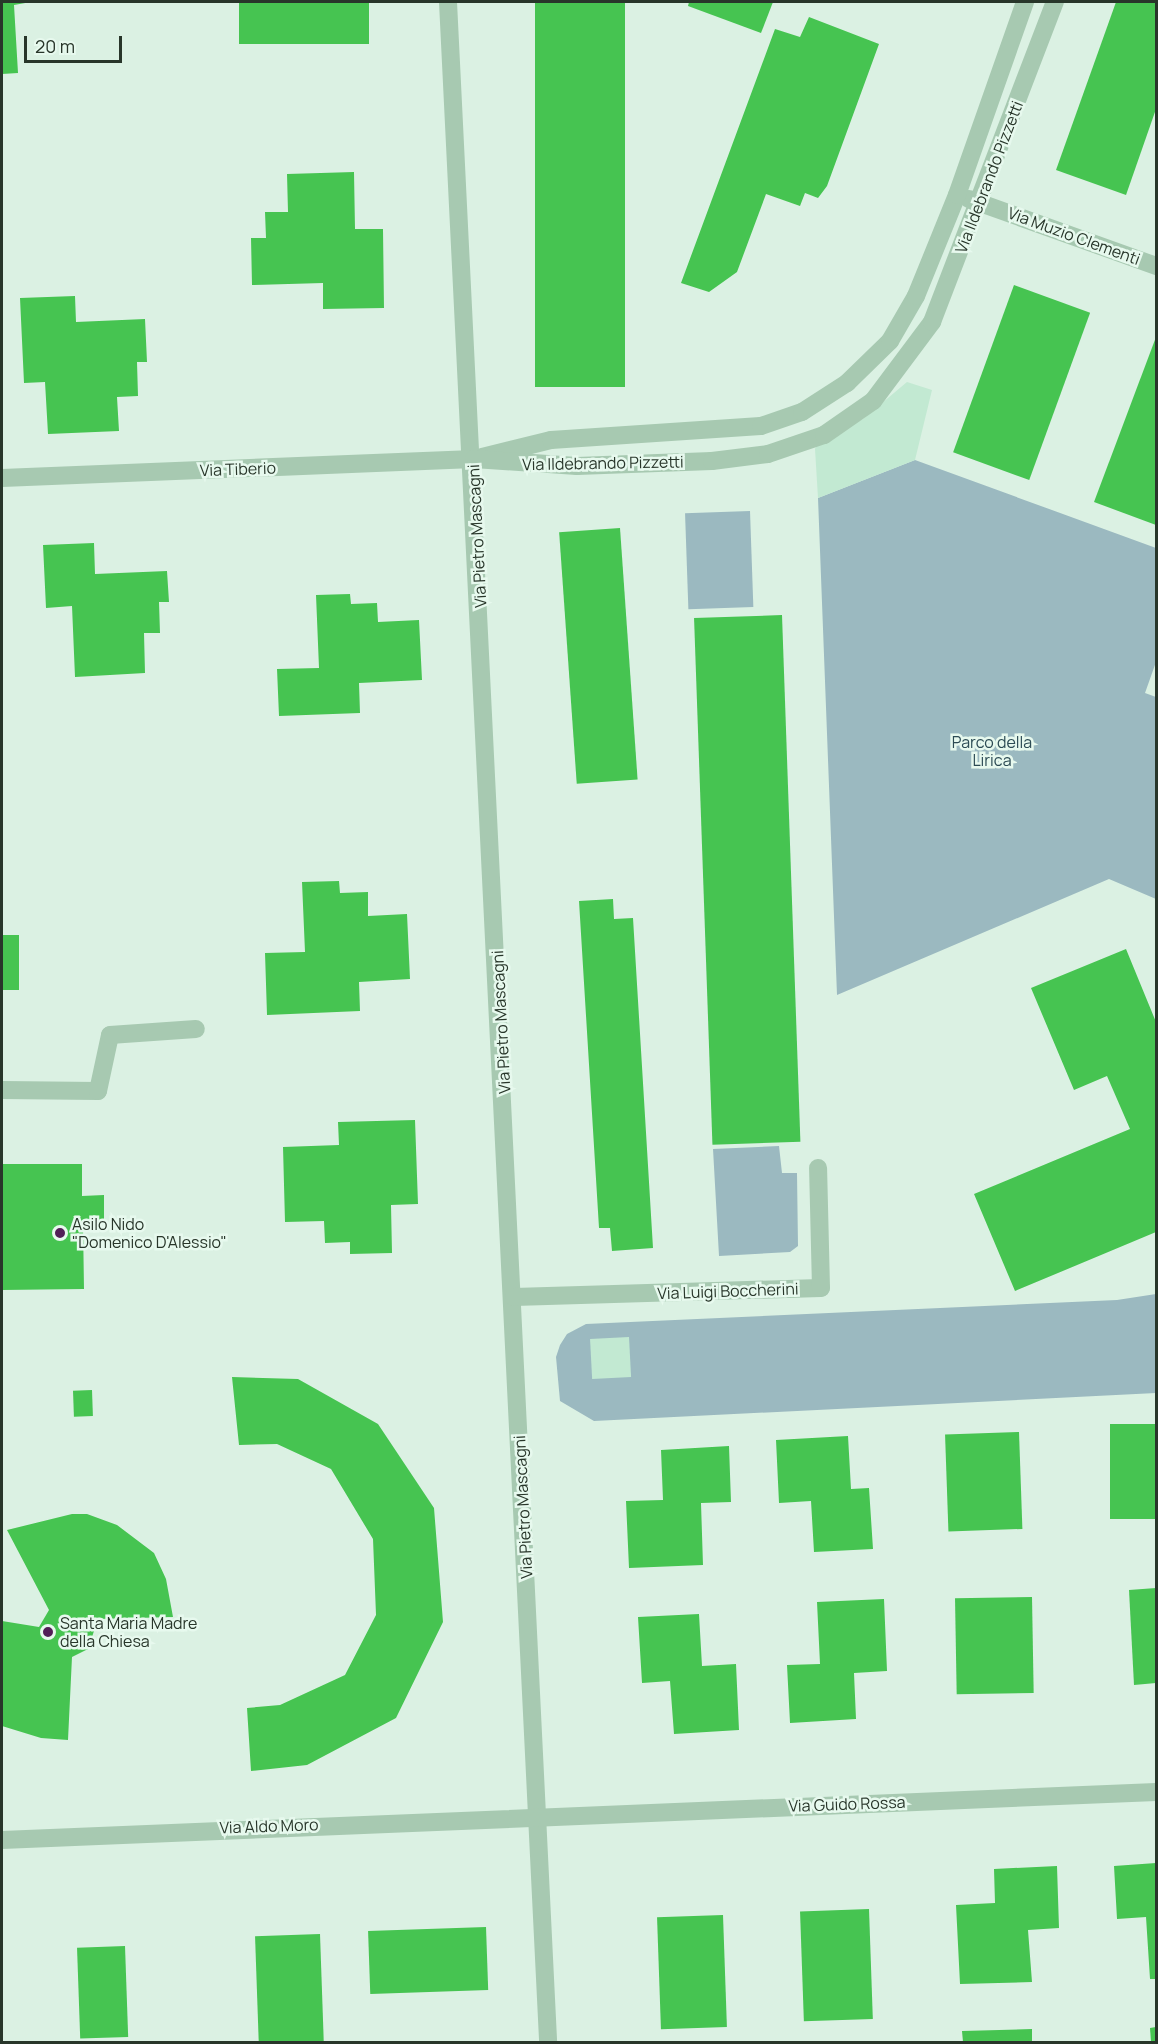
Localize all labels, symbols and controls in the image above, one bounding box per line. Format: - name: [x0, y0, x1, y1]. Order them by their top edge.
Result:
- scale bar: [27, 24, 124, 62]
- text: 20 m: [35, 34, 75, 58]
- street label: Via Ildebrando Pizzetti: [951, 98, 1027, 256]
- street label: Via Muzio Clementi: [1005, 203, 1143, 269]
- street label: Via Ildebrando Pizzetti: [522, 452, 684, 474]
- street label: Via Tiberio: [200, 458, 276, 480]
- street label: Via Pietro Mascagni: [464, 464, 490, 608]
- park label: Parco della Lirica: [952, 732, 1032, 770]
- street label: Via Pietro Mascagni: [488, 950, 514, 1094]
- place label: Asilo Nido "Domenico D'Alessio": [72, 1214, 227, 1252]
- marker: Asilo Nido "Domenico D'Alessio": [53, 1226, 67, 1240]
- street label: Via Luigi Boccherini: [657, 1279, 799, 1303]
- street label: Via Pietro Mascagni: [510, 1435, 536, 1579]
- place label: Santa Maria Madre della Chiesa: [60, 1613, 197, 1651]
- marker: Santa Maria Madre della Chiesa: [41, 1625, 55, 1639]
- street label: Via Guido Rossa: [788, 1792, 906, 1816]
- street label: Via Aldo Moro: [219, 1815, 319, 1837]

